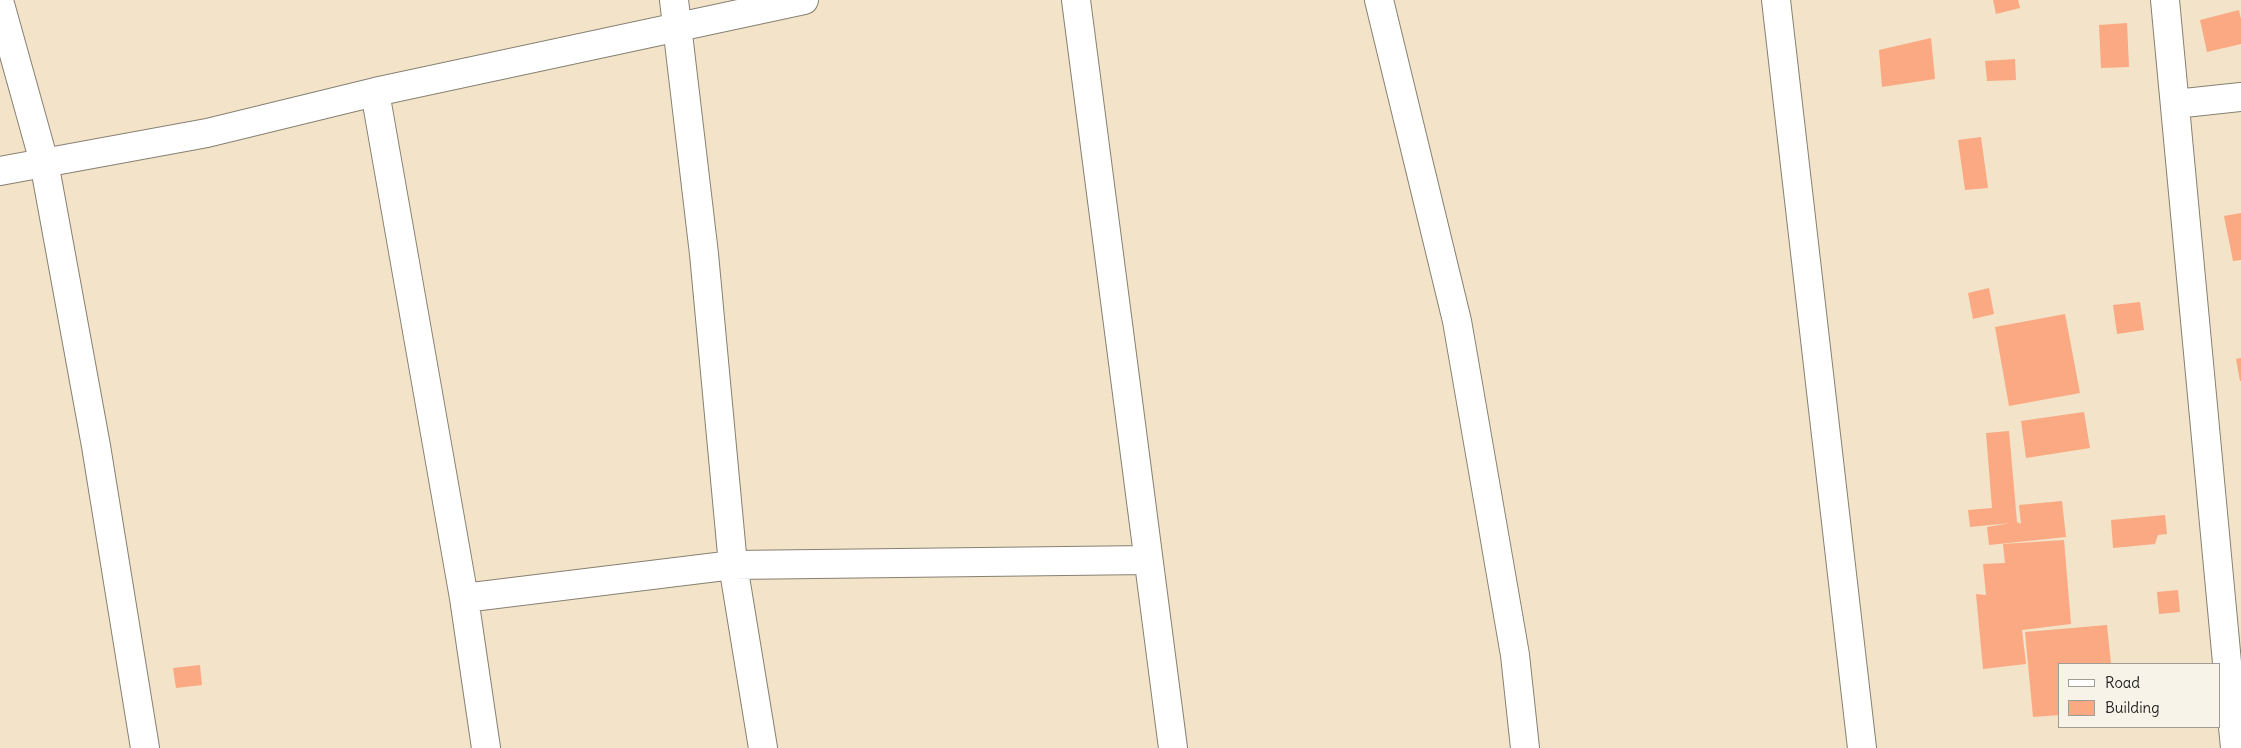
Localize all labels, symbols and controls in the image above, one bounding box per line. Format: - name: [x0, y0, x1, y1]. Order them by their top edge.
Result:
- legend: [2058, 663, 2221, 728]
- text: Road: [2105, 673, 2140, 692]
- text: Building: [2105, 698, 2160, 717]

